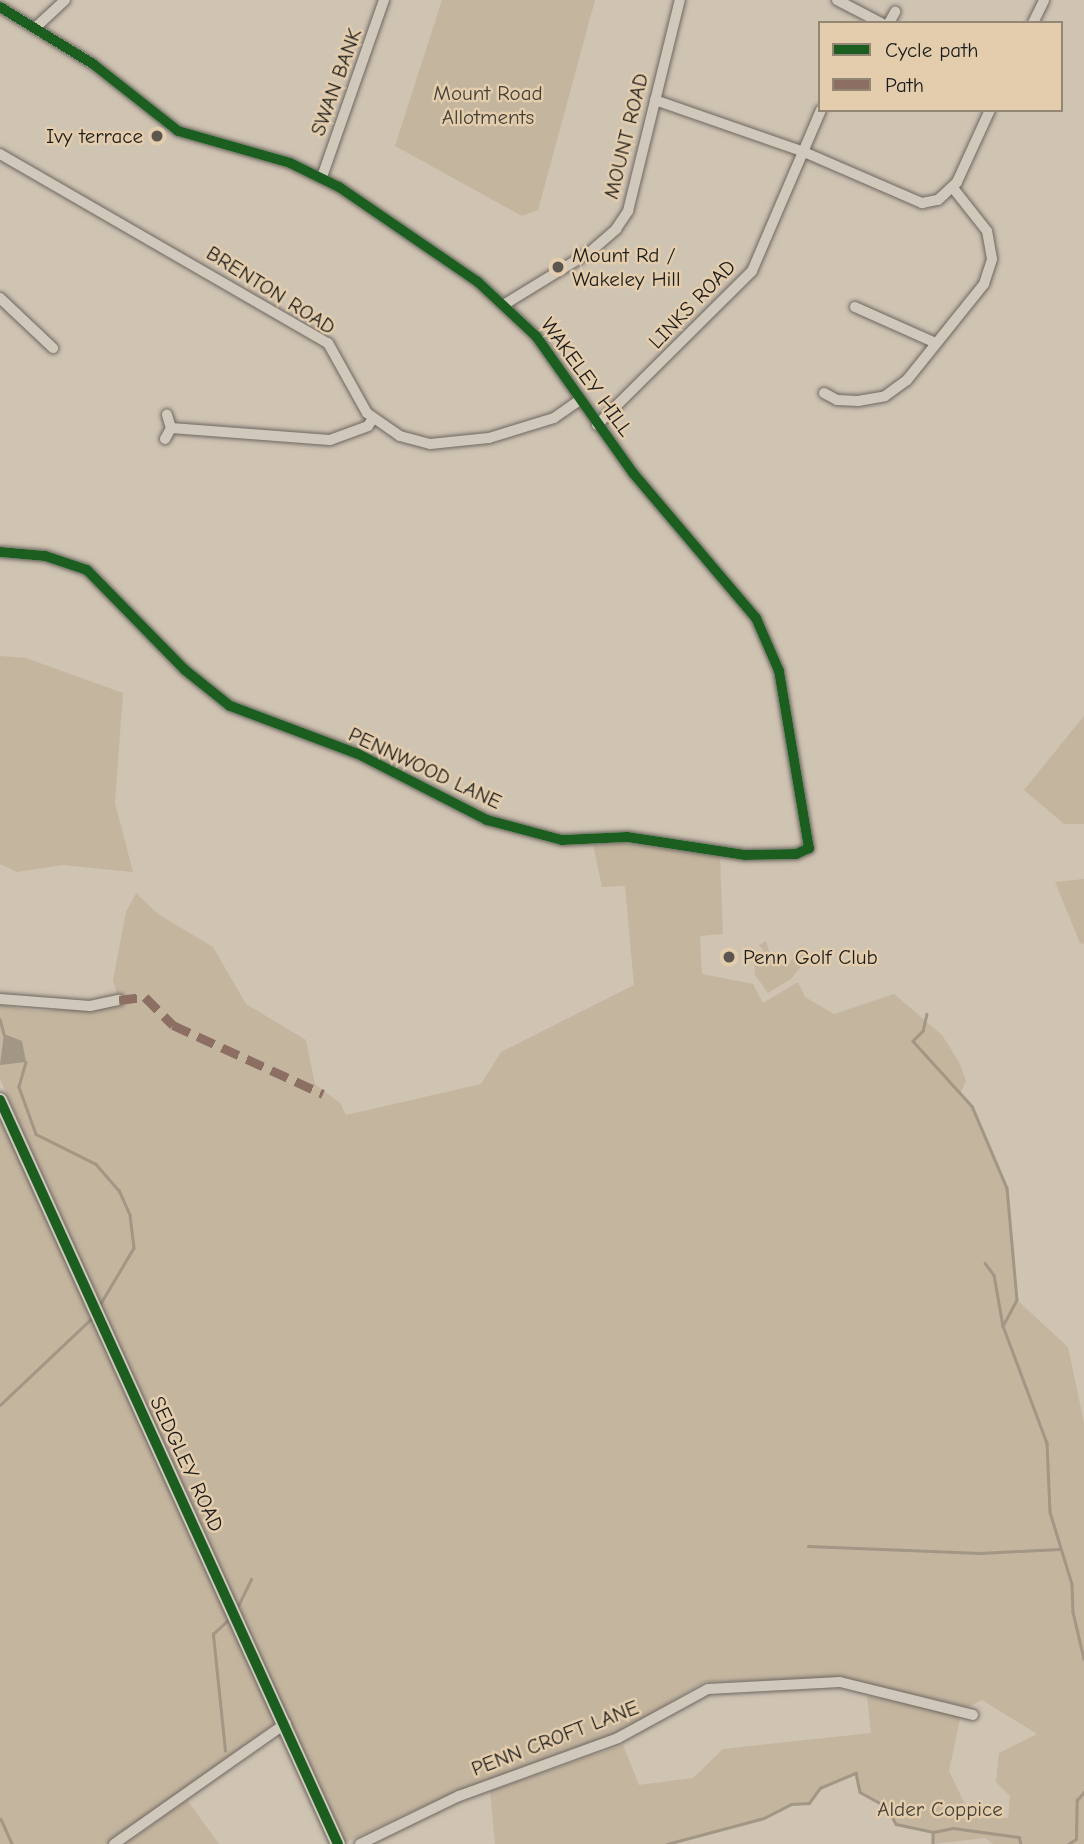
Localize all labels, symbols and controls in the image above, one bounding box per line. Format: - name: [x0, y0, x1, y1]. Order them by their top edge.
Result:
- legend: [818, 21, 1063, 112]
- street label: SWAN BANK: [305, 25, 367, 139]
- text: Cycle path: [885, 38, 978, 62]
- street label: MOUNT ROAD: [598, 70, 654, 202]
- text: Path: [885, 73, 924, 97]
- park label: Mount Road Allotments: [433, 80, 543, 130]
- place label: Ivy terrace: [46, 123, 143, 149]
- marker: Ivy terrace: [149, 128, 165, 144]
- street label: BRENTON ROAD: [202, 240, 340, 340]
- place label: Mount Rd / Wakeley Hill: [572, 242, 681, 292]
- street label: LINKS ROAD: [643, 254, 741, 354]
- marker: Mount Rd / Wakeley Hill: [550, 259, 566, 275]
- street label: WAKELEY HILL: [535, 313, 639, 441]
- street label: PENNWOOD LANE: [345, 722, 505, 814]
- place label: Penn Golf Club: [743, 944, 878, 970]
- marker: Penn Golf Club: [721, 949, 737, 965]
- street label: SEDGLEY ROAD: [145, 1392, 229, 1536]
- street label: PENN CROFT LANE: [468, 1694, 642, 1782]
- park label: Alder Coppice: [877, 1796, 1003, 1822]

